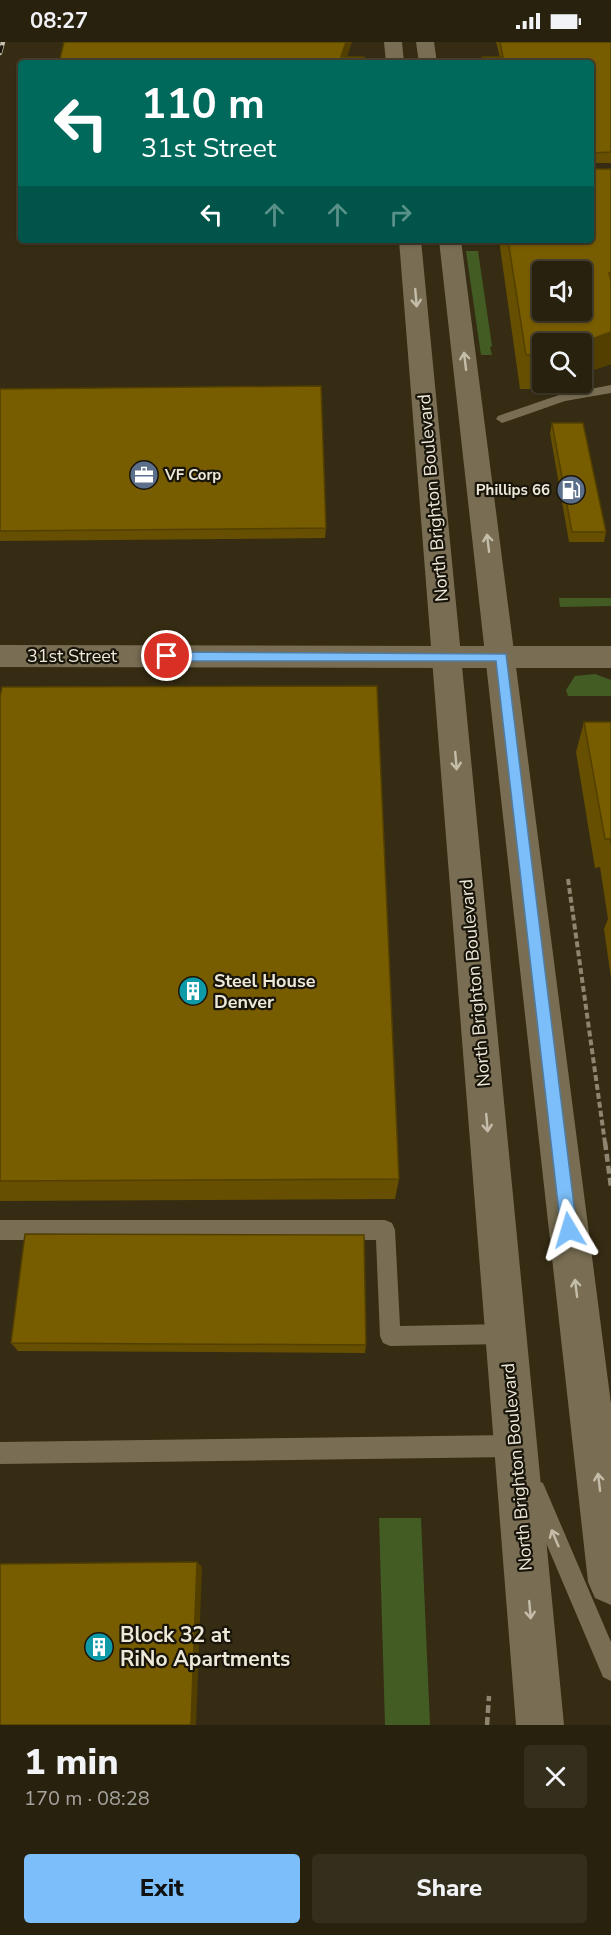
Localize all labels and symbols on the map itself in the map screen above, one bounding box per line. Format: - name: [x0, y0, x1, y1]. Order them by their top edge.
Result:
- one-way arrow: [410, 288, 421, 308]
- one-way arrow: [459, 352, 470, 372]
- street label: North Brighton Boulevard: [412, 393, 454, 603]
- office icon: VF Corp: [128, 459, 160, 491]
- place label: VF Corp: [164, 465, 221, 485]
- fuel station icon: Phillips 66: [555, 474, 587, 506]
- place label: Phillips 66: [476, 480, 550, 500]
- one-way arrow: [482, 533, 493, 553]
- pin: [141, 630, 192, 681]
- street label: 31st Street: [27, 644, 118, 668]
- one-way arrow: [450, 751, 461, 771]
- street label: North Brighton Boulevard: [454, 878, 496, 1088]
- place label: Steel House Denver: [214, 969, 316, 1014]
- building icon: Steel House Denver: [177, 975, 209, 1007]
- one-way arrow: [482, 1112, 493, 1132]
- position arrow: [537, 1198, 601, 1262]
- one-way arrow: [571, 1279, 582, 1299]
- street label: North Brighton Boulevard: [496, 1362, 538, 1572]
- one-way arrow: [593, 1472, 604, 1492]
- one-way arrow: [549, 1529, 560, 1547]
- one-way arrow: [525, 1599, 536, 1619]
- place label: Block 32 at RiNo Apartments: [120, 1621, 290, 1673]
- building icon: Block 32 at RiNo Apartments: [83, 1631, 115, 1663]

